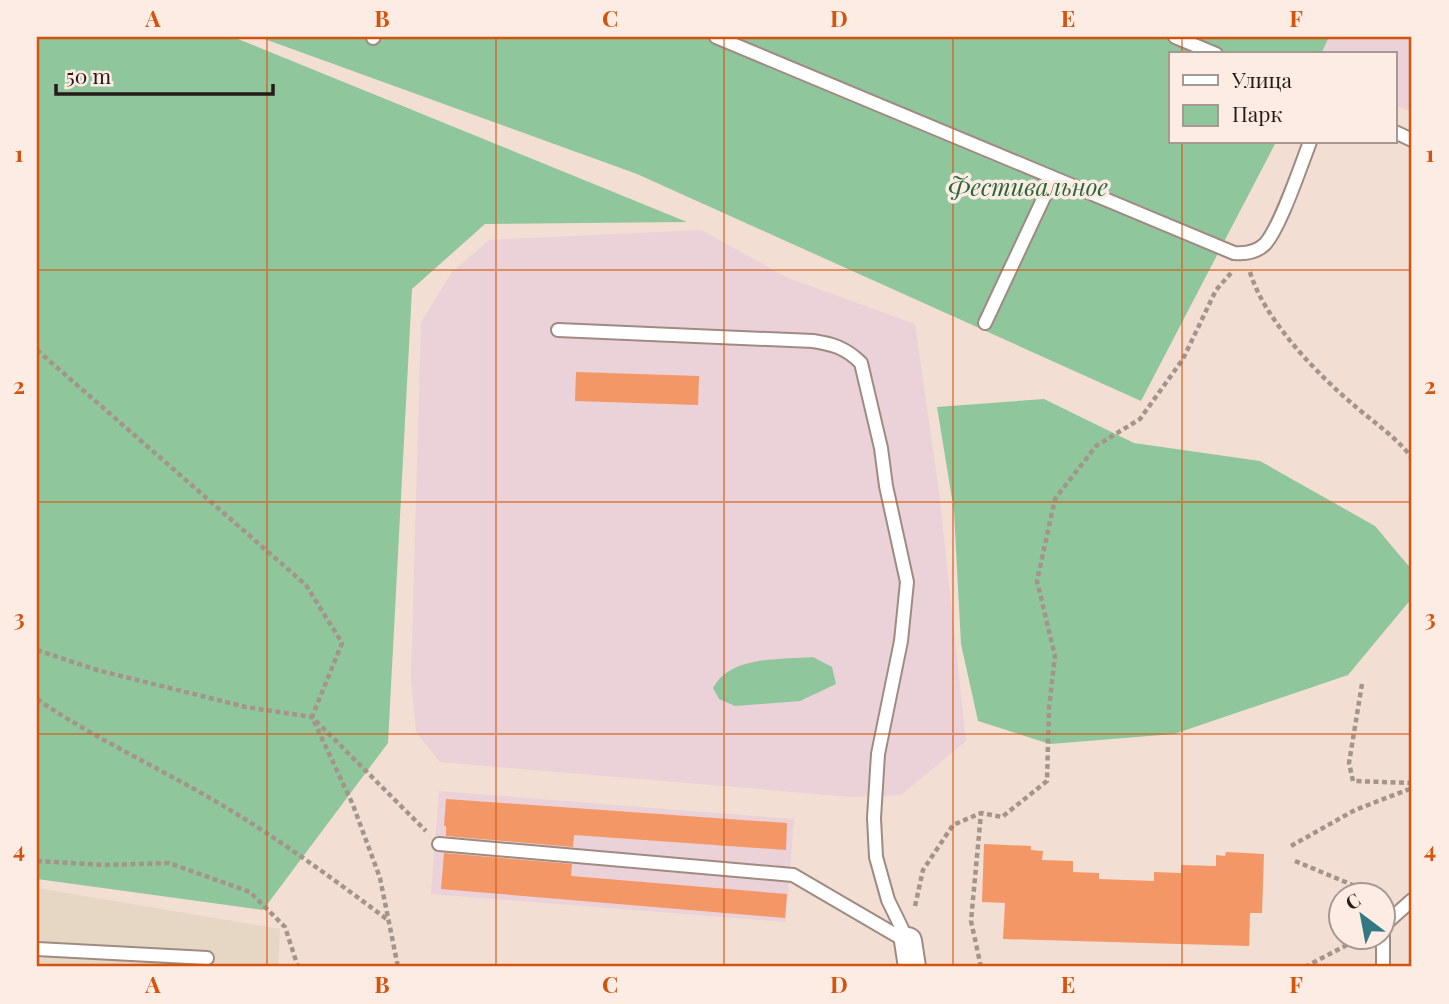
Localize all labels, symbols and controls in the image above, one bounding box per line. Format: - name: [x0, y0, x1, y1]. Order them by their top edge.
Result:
- text: A: [144, 2, 161, 33]
- text: B: [374, 2, 390, 33]
- text: C: [602, 2, 618, 33]
- text: D: [830, 2, 848, 33]
- text: E: [1061, 2, 1075, 33]
- text: F: [1289, 2, 1303, 33]
- scale bar: [56, 52, 273, 96]
- legend: [1169, 52, 1396, 144]
- text: 50 m: [66, 61, 112, 89]
- text: Улица: [1231, 65, 1293, 93]
- text: Парк: [1232, 99, 1282, 127]
- text: 1: [15, 137, 24, 168]
- text: 1: [1426, 137, 1435, 168]
- park label: Фестивальное: [948, 170, 1108, 202]
- text: 2: [13, 369, 25, 400]
- text: 2: [1424, 369, 1436, 400]
- text: 3: [13, 601, 25, 632]
- text: 3: [1424, 601, 1436, 632]
- text: 4: [13, 833, 25, 864]
- text: 4: [1424, 833, 1436, 864]
- north arrow: [1326, 881, 1396, 951]
- text: С: [1340, 886, 1365, 915]
- text: A: [144, 968, 161, 999]
- text: B: [374, 968, 390, 999]
- text: C: [602, 968, 618, 999]
- text: D: [830, 968, 848, 999]
- text: E: [1061, 968, 1075, 999]
- text: F: [1289, 968, 1303, 999]

